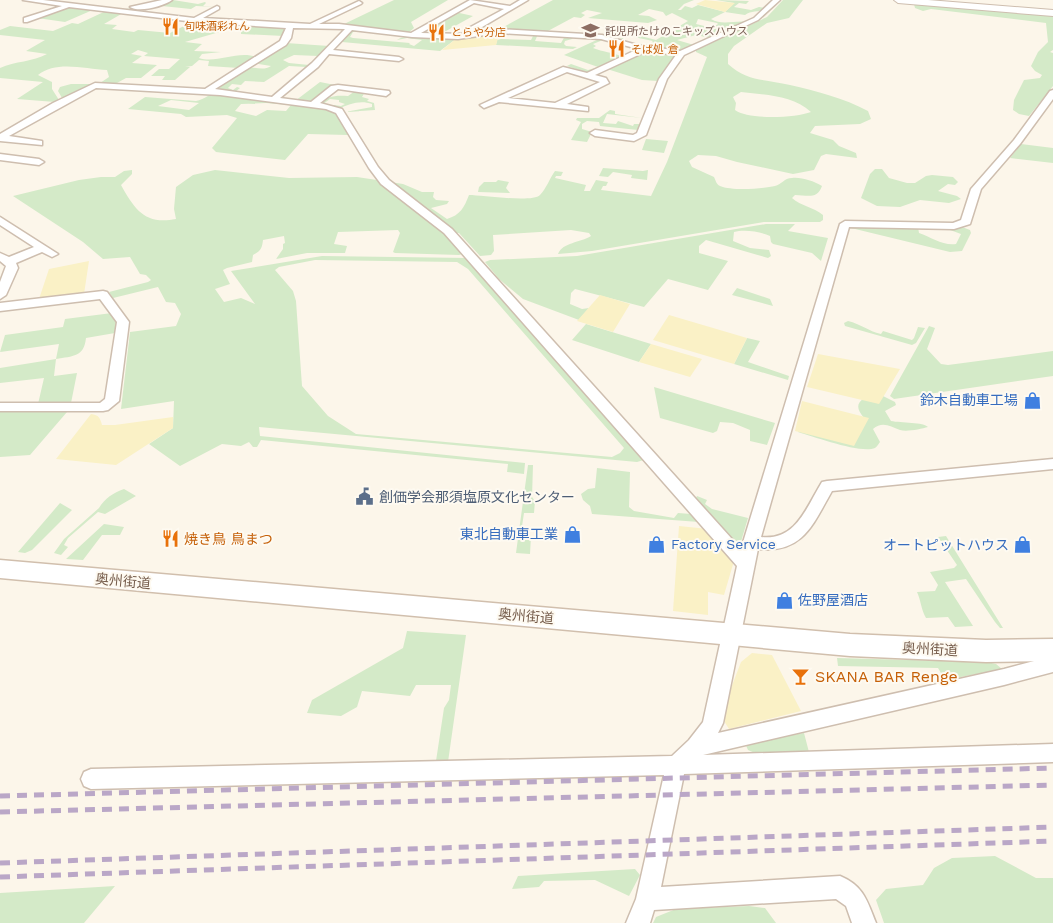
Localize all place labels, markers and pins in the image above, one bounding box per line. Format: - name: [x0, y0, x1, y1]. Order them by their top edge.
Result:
- restaurant icon: 旬味酒彩れん: [160, 16, 180, 36]
- place label: 旬味酒彩れん: [184, 20, 250, 33]
- school or university icon: 託児所たけのこキッズハウス: [581, 21, 601, 41]
- restaurant icon: とらや分店: [427, 22, 447, 42]
- place label: 託児所たけのこキッズハウス: [605, 25, 748, 38]
- place label: とらや分店: [451, 26, 506, 39]
- restaurant icon: そば処 倉: [607, 39, 627, 59]
- place label: そば処 倉: [631, 43, 679, 56]
- shop icon: 鈴木自動車工場: [1022, 390, 1042, 410]
- place label: 鈴木自動車工場: [920, 392, 1018, 408]
- public building icon: 創価学会那須塩原文化センター: [355, 487, 375, 507]
- place label: 創価学会那須塩原文化センター: [379, 489, 575, 505]
- shop icon: 東北自動車工業: [562, 524, 582, 544]
- place label: 東北自動車工業: [460, 526, 558, 542]
- restaurant icon: 焼き鳥 鳥まつ: [160, 529, 180, 549]
- place label: 焼き鳥 鳥まつ: [184, 531, 273, 547]
- shop icon: Factory Service: [647, 534, 667, 554]
- shop icon: オートピットハウス: [1013, 535, 1033, 555]
- place label: Factory Service: [671, 536, 776, 552]
- place label: オートピットハウス: [883, 537, 1009, 553]
- shop icon: 佐野屋酒店: [774, 590, 794, 610]
- place label: 佐野屋酒店: [798, 592, 868, 608]
- bar icon: SKANA BAR Renge: [791, 666, 811, 686]
- place label: SKANA BAR Renge: [815, 667, 958, 686]

